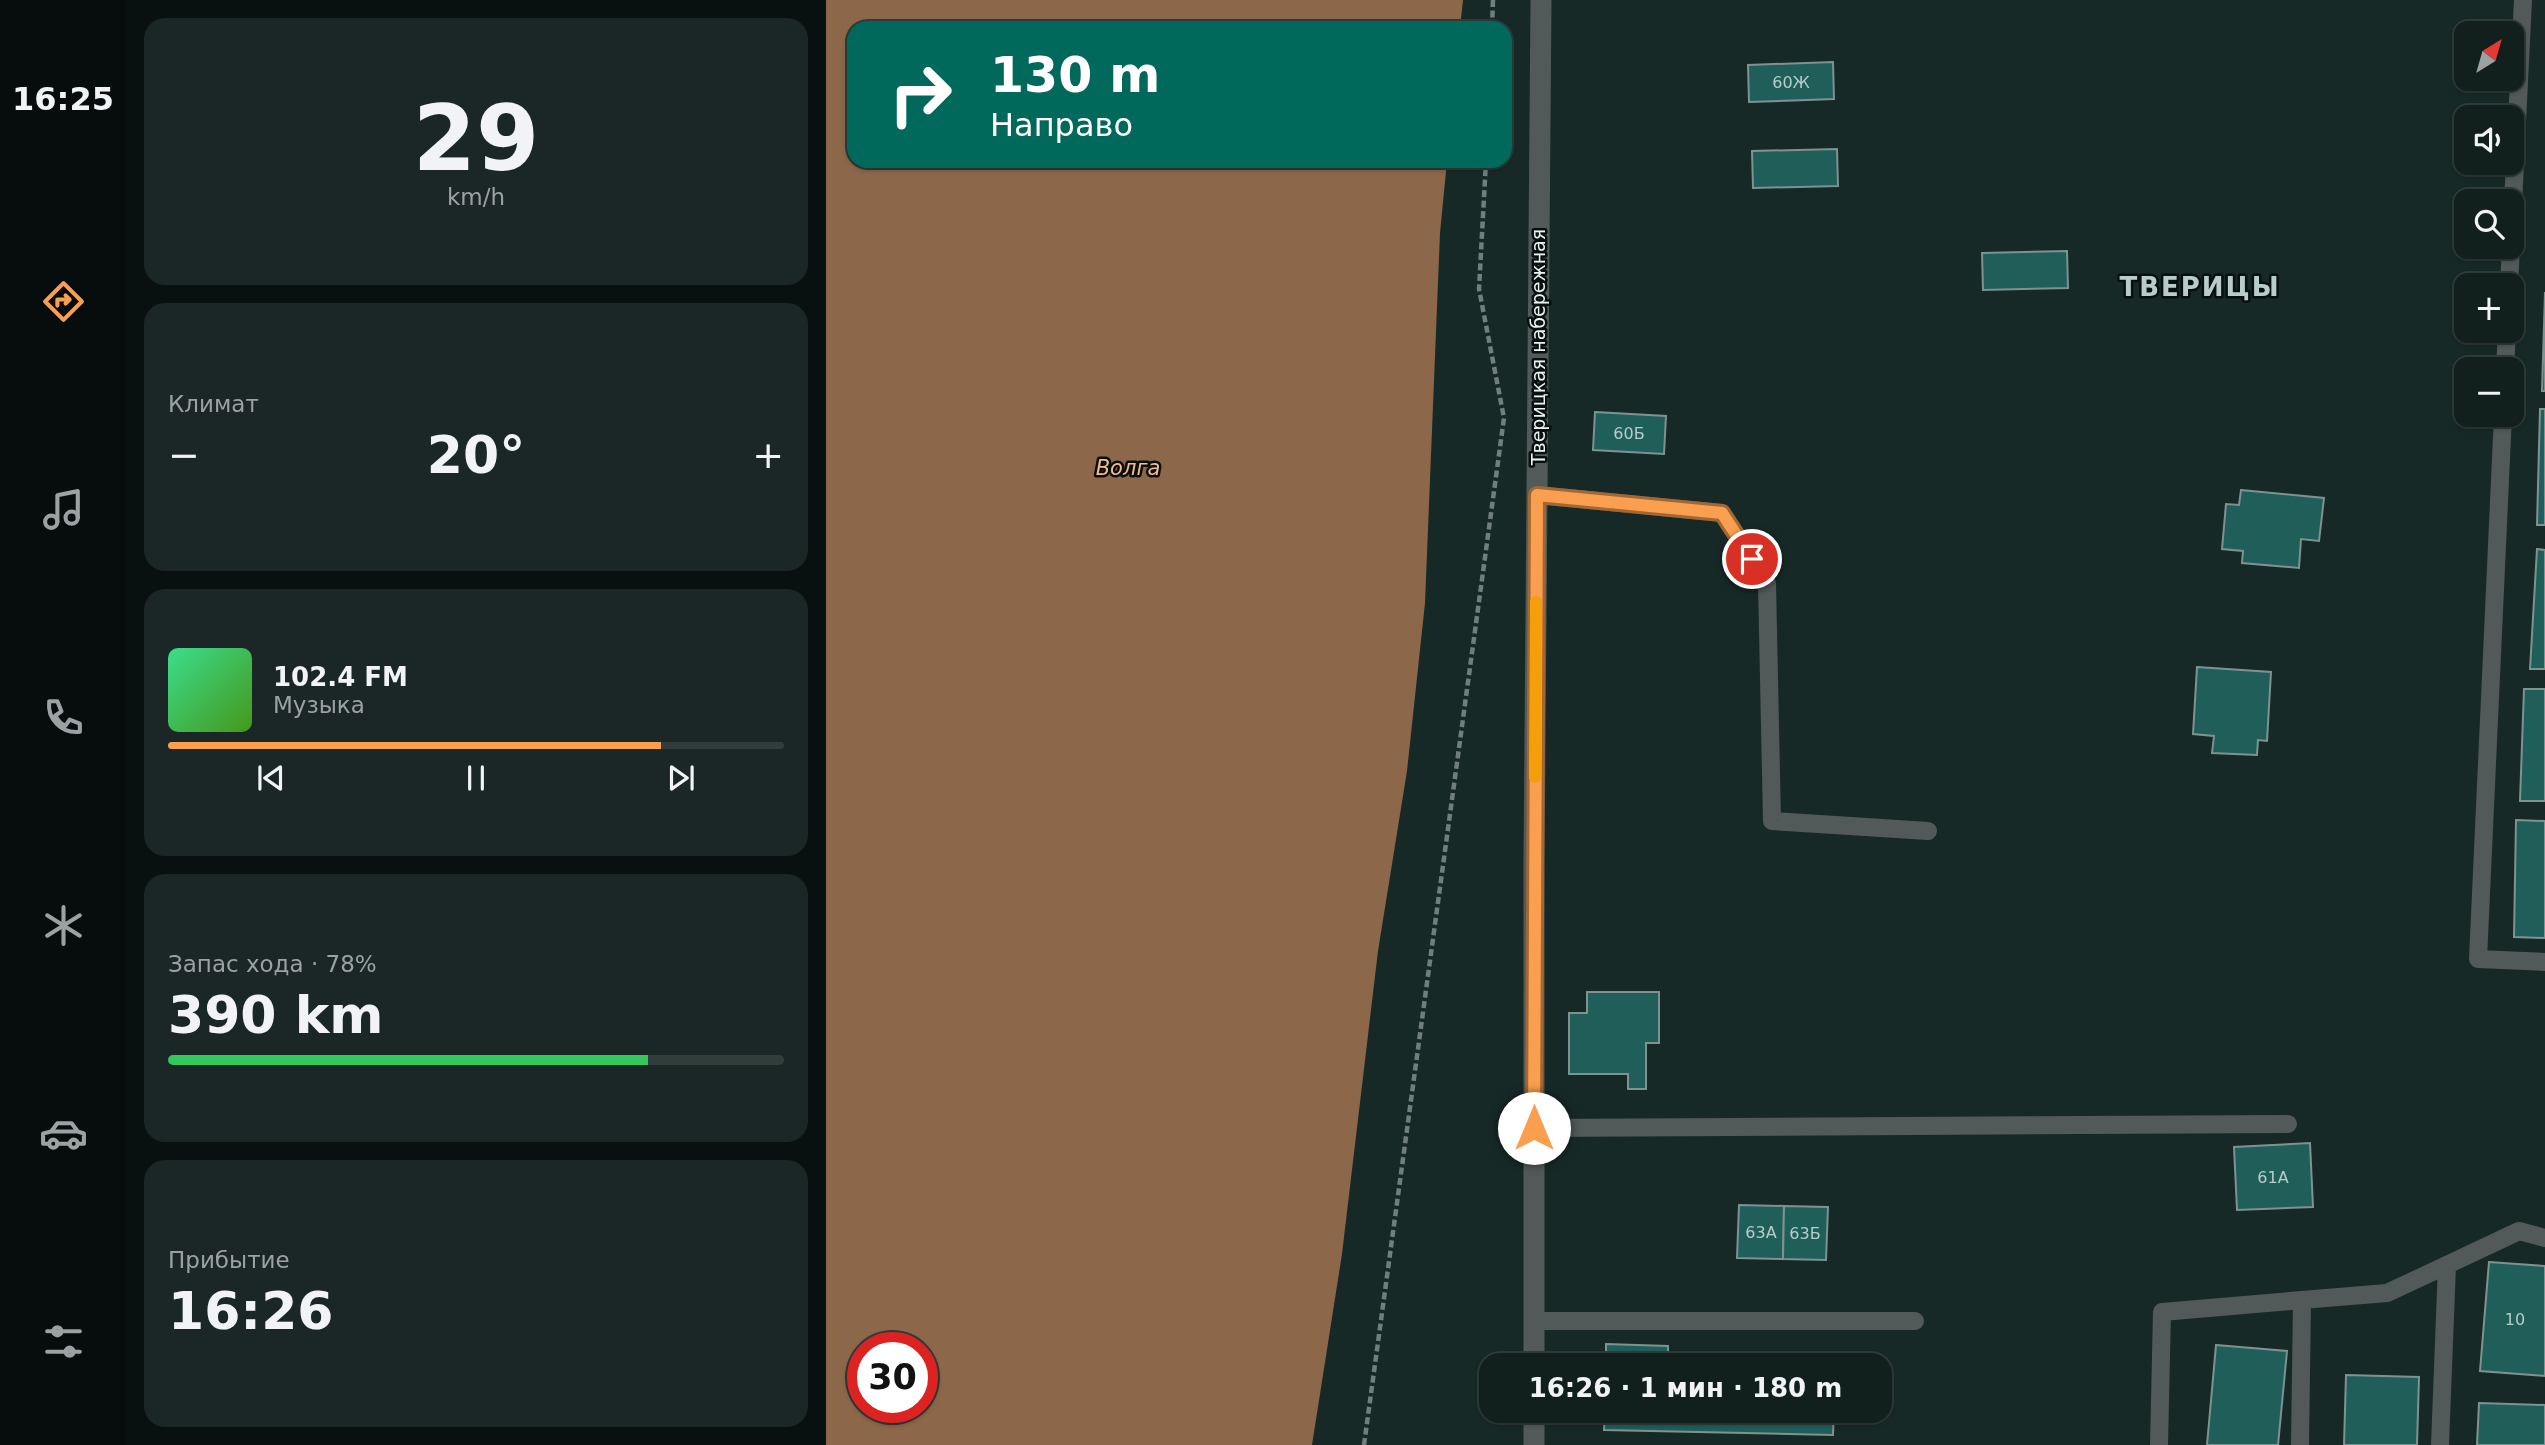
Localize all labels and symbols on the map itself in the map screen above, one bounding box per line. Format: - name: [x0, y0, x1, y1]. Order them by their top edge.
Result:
- north arrow: [2454, 21, 2524, 91]
- house number: 60Ж: [1772, 73, 1810, 92]
- street label: Тверицкая набережная: [1527, 229, 1549, 466]
- district label: ТВЕРИЦЫ: [2119, 272, 2281, 302]
- house number: 60Б: [1613, 424, 1645, 443]
- water label: Волга: [1096, 456, 1160, 480]
- pin: [1722, 529, 1782, 589]
- position arrow: [1497, 1091, 1571, 1165]
- house number: 61А: [2257, 1168, 2289, 1187]
- house number: 63А: [1745, 1223, 1777, 1242]
- house number: 63Б: [1789, 1224, 1821, 1243]
- house number: 10: [2505, 1310, 2525, 1329]
- speed limit sign: 30: [847, 1332, 938, 1423]

